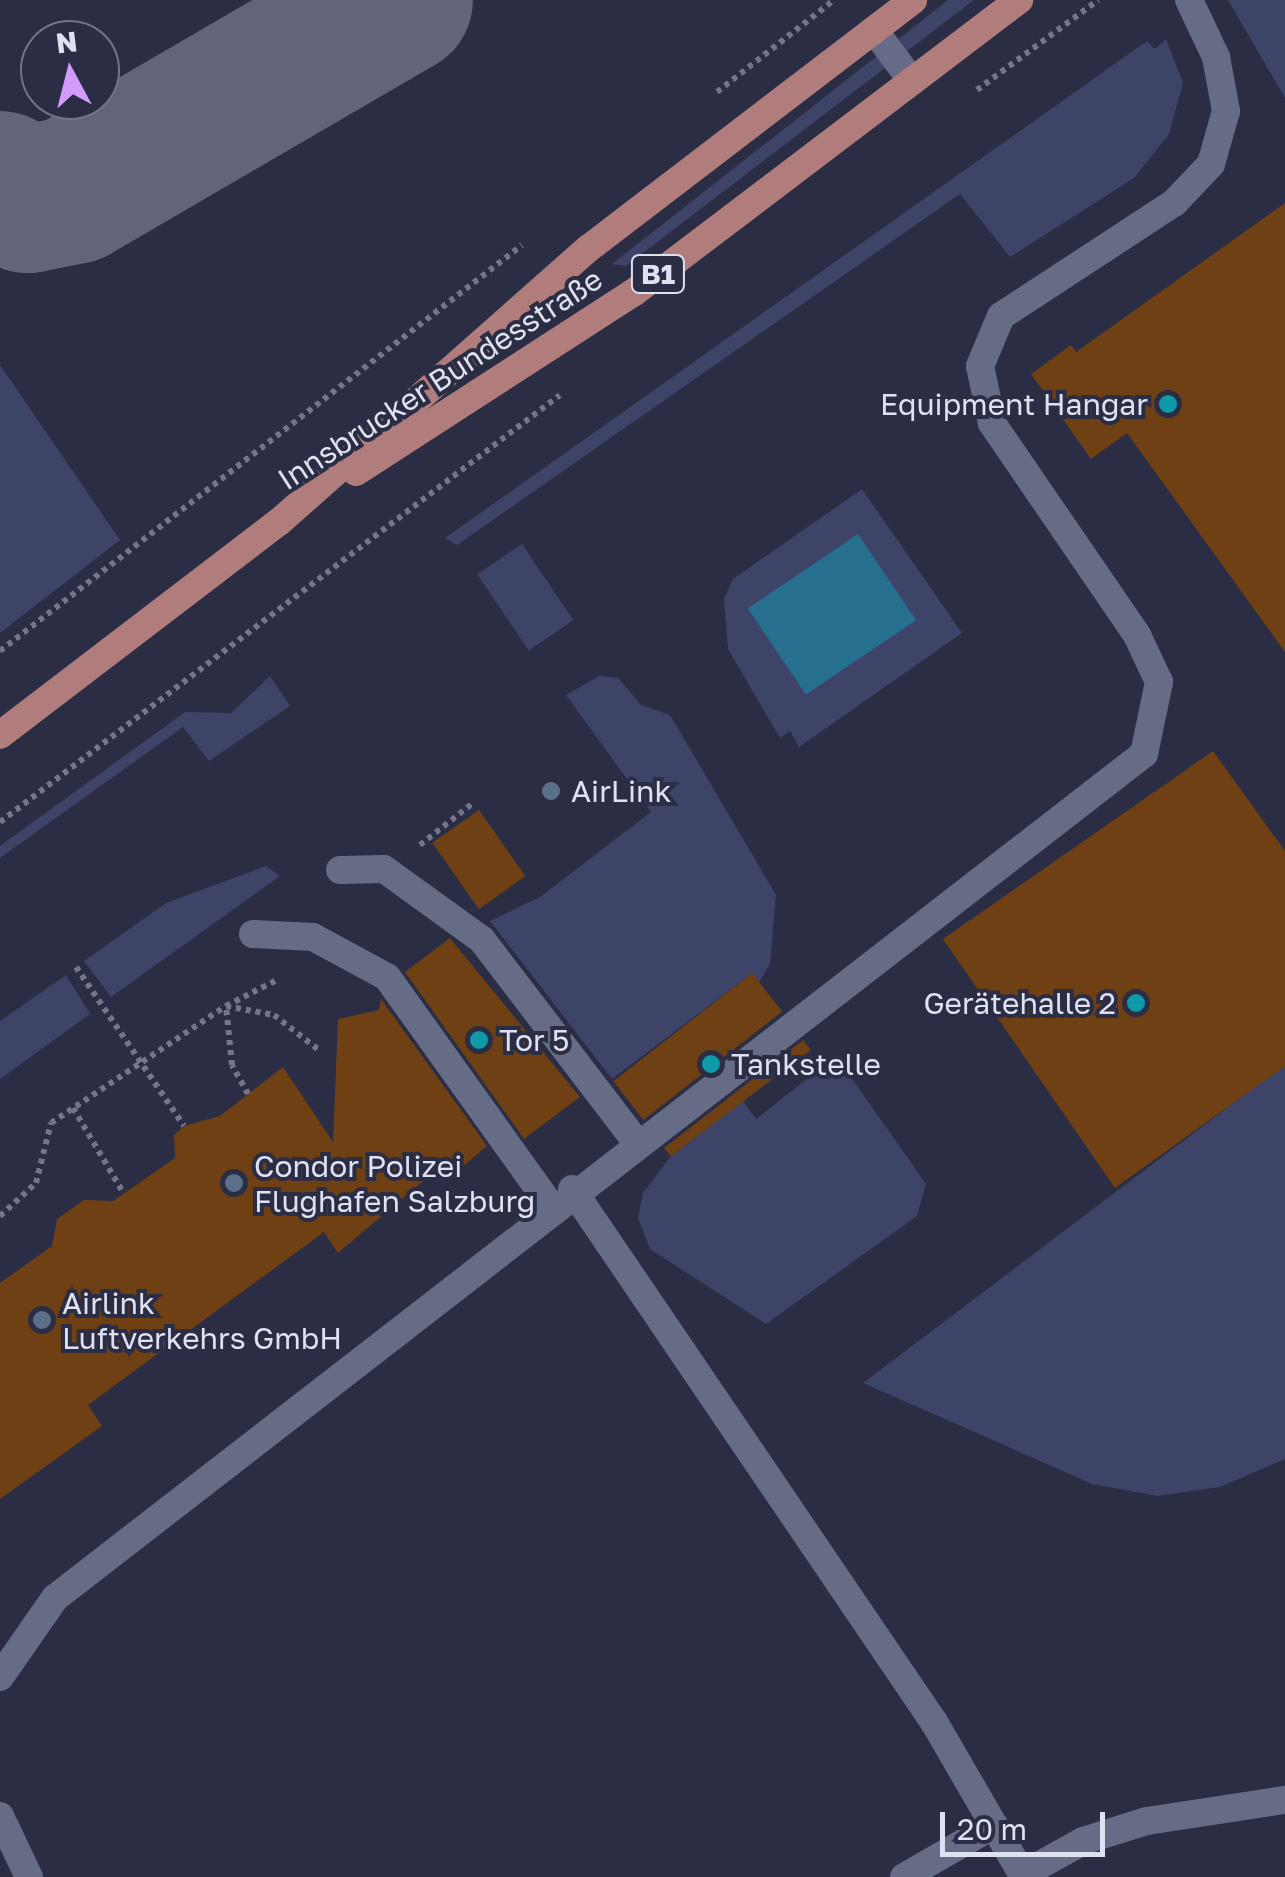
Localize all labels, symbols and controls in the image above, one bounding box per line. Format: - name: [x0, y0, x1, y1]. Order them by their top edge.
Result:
- north arrow: [20, 20, 120, 120]
- text: N: [54, 24, 79, 59]
- road number: B1: [630, 251, 686, 297]
- street label: Innsbrucker Bundesstraße: [271, 261, 609, 497]
- place label: Equipment Hangar: [880, 386, 1148, 422]
- marker: Equipment Hangar: [1157, 393, 1179, 415]
- place label: AirLink: [571, 773, 671, 809]
- marker: AirLink: [540, 780, 562, 802]
- place label: Gerätehalle 2: [923, 985, 1116, 1021]
- marker: Gerätehalle 2: [1125, 992, 1147, 1014]
- place label: Tor 5: [499, 1022, 569, 1058]
- marker: Tor 5: [468, 1029, 490, 1051]
- place label: Tankstelle: [731, 1046, 881, 1082]
- marker: Tankstelle: [700, 1053, 722, 1075]
- place label: Condor Polizei Flughafen Salzburg: [254, 1148, 535, 1218]
- marker: Condor Polizei Flughafen Salzburg: [223, 1172, 245, 1194]
- place label: Airlink Luftverkehrs GmbH: [62, 1285, 342, 1356]
- marker: Airlink Luftverkehrs GmbH: [31, 1309, 53, 1331]
- scale bar: [945, 1792, 1110, 1854]
- text: 20 m: [957, 1811, 1027, 1847]

